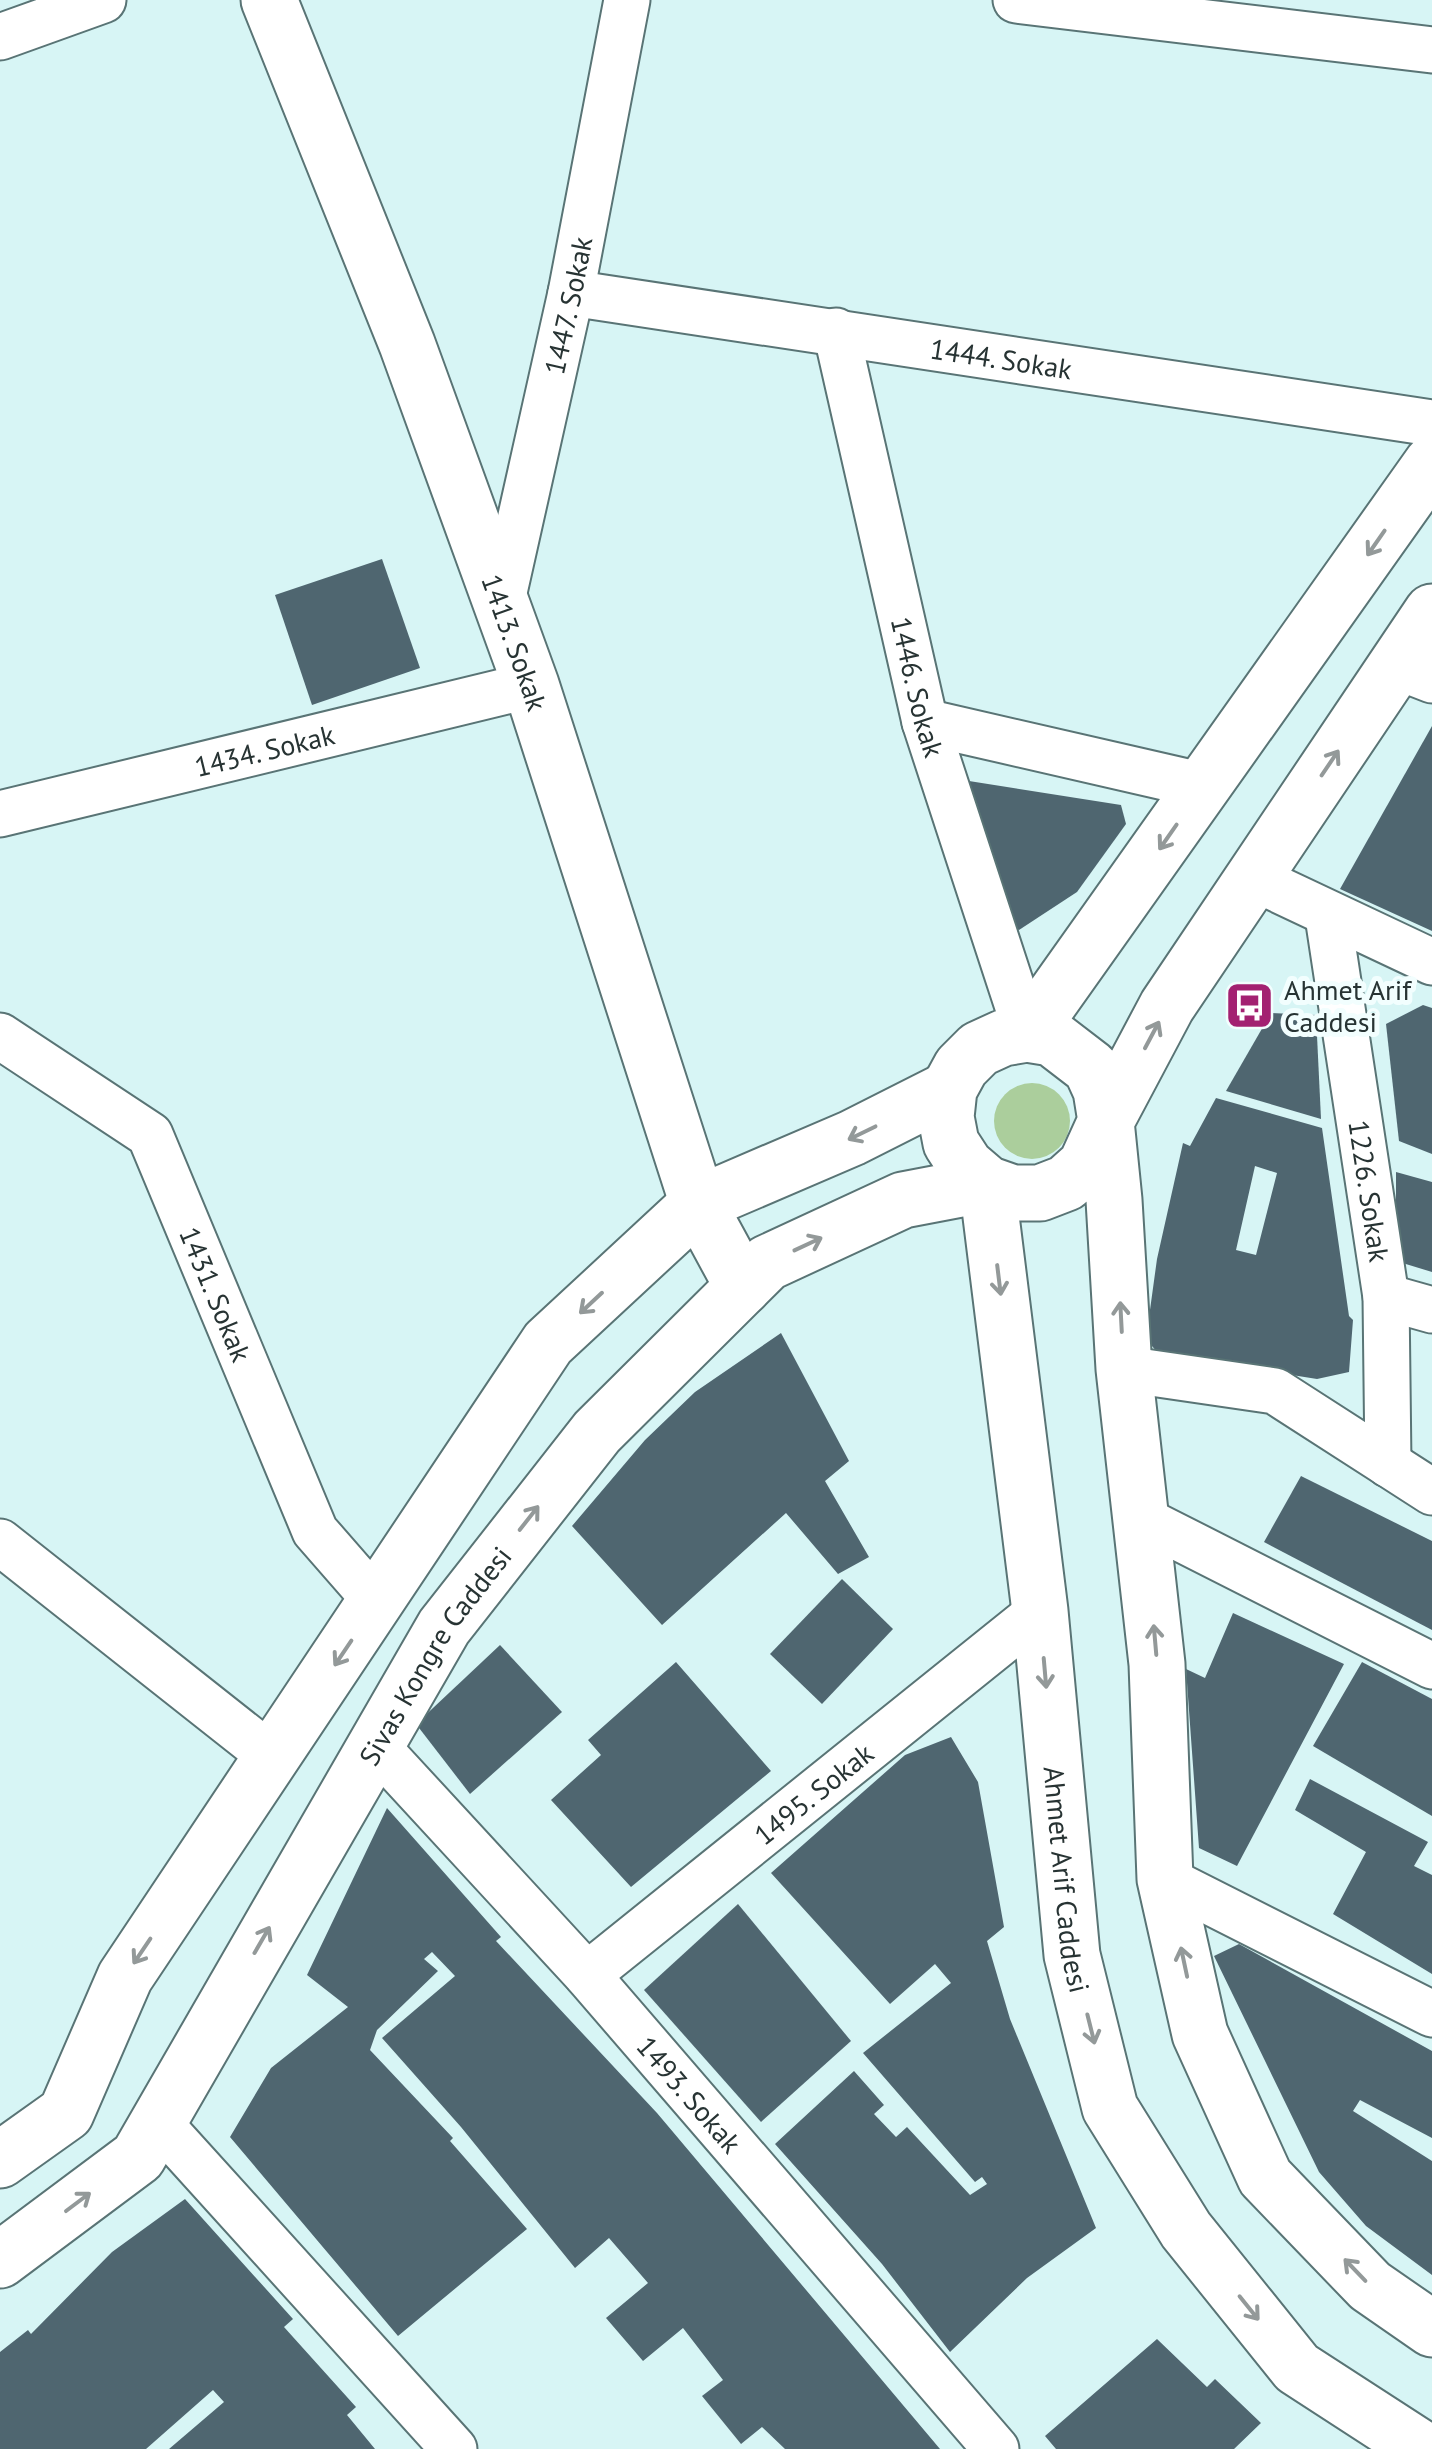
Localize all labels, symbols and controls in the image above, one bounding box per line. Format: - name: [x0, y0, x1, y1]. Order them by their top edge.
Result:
- street label: 1447. Sokak: [535, 233, 600, 378]
- street label: 1444. Sokak: [928, 329, 1075, 387]
- one-way arrow: [1365, 528, 1386, 556]
- street label: 1413. Sokak: [474, 569, 557, 716]
- street label: 1446. Sokak: [883, 613, 954, 762]
- street label: 1434. Sokak: [190, 715, 339, 785]
- one-way arrow: [1320, 750, 1341, 778]
- one-way arrow: [1158, 822, 1179, 850]
- place label: Ahmet Arif Caddesi: [1284, 971, 1412, 1040]
- bus stop icon: Ahmet Arif Caddesi: [1223, 979, 1275, 1031]
- one-way arrow: [1143, 1020, 1162, 1050]
- street label: 1226. Sokak: [1341, 1117, 1399, 1265]
- one-way arrow: [848, 1124, 878, 1143]
- street label: 1431. Sokak: [172, 1221, 261, 1368]
- one-way arrow: [792, 1233, 822, 1252]
- one-way arrow: [990, 1264, 1009, 1296]
- one-way arrow: [579, 1291, 604, 1314]
- one-way arrow: [1111, 1301, 1130, 1333]
- one-way arrow: [518, 1506, 540, 1532]
- street label: Sivas Kongre Caddesi: [350, 1538, 519, 1772]
- one-way arrow: [1145, 1624, 1164, 1656]
- one-way arrow: [333, 1638, 354, 1666]
- one-way arrow: [1036, 1656, 1055, 1688]
- street label: 1495. Sokak: [746, 1734, 881, 1853]
- street label: Ahmet Arif Caddesi: [1036, 1764, 1099, 1996]
- one-way arrow: [253, 1926, 273, 1955]
- one-way arrow: [132, 1937, 153, 1965]
- one-way arrow: [1174, 1947, 1192, 1979]
- one-way arrow: [1082, 2013, 1101, 2044]
- street label: 1493. Sokak: [629, 2028, 751, 2161]
- one-way arrow: [64, 2191, 91, 2212]
- one-way arrow: [1343, 2258, 1367, 2282]
- one-way arrow: [1238, 2294, 1259, 2321]

